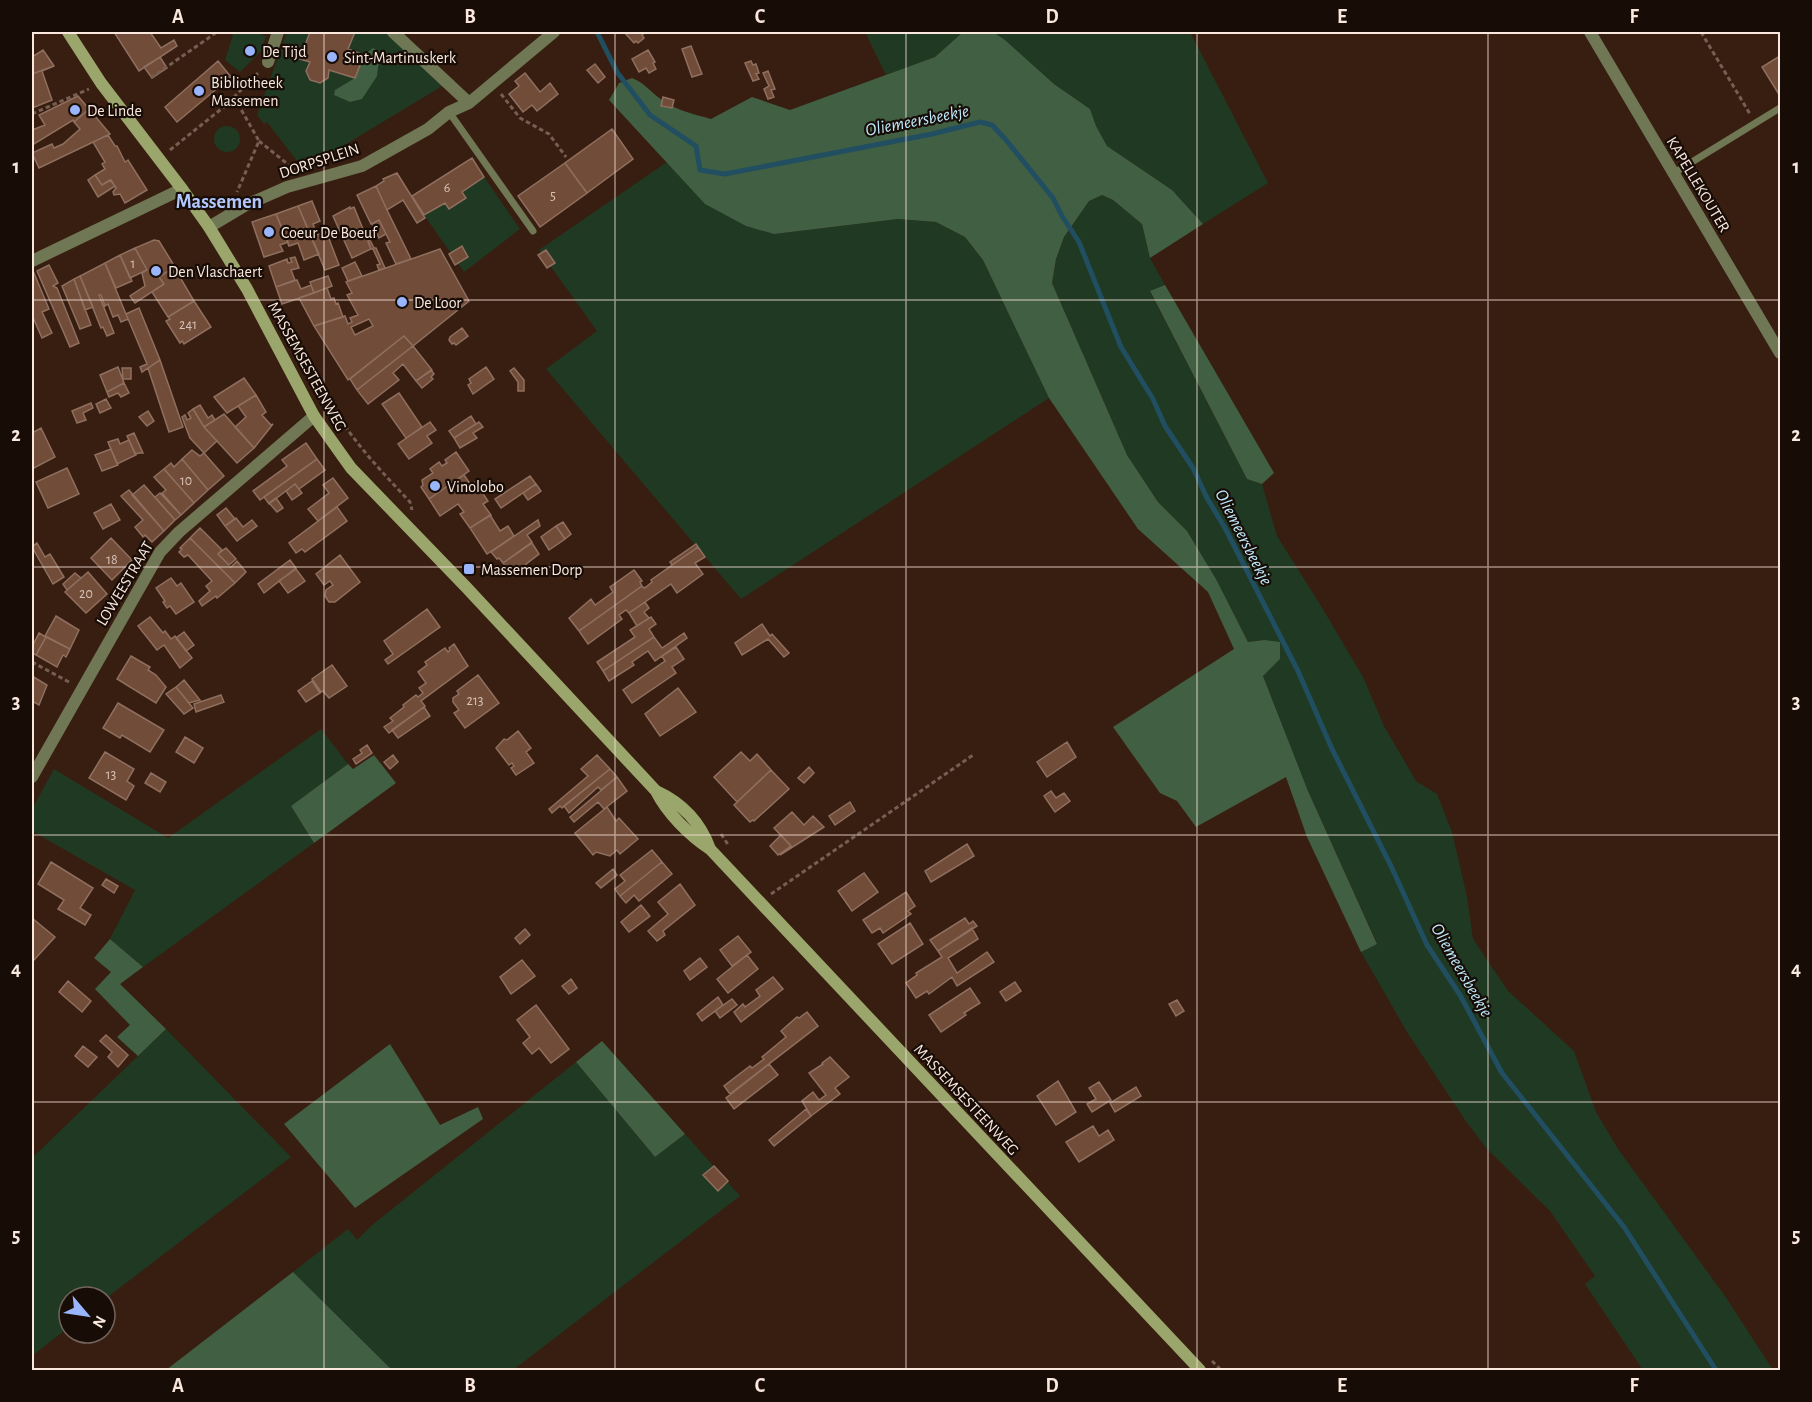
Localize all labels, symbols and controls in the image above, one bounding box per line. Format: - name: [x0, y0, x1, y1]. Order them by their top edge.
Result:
- text: A: [172, 7, 184, 27]
- text: B: [464, 7, 476, 27]
- text: C: [755, 7, 766, 27]
- text: D: [1045, 7, 1059, 27]
- text: E: [1337, 7, 1347, 27]
- text: F: [1629, 7, 1639, 27]
- marker: De Tijd: [243, 44, 257, 58]
- place label: De Tijd: [262, 44, 307, 61]
- marker: Sint-Martinuskerk: [325, 50, 339, 64]
- place label: Sint-Martinuskerk: [344, 50, 457, 66]
- place label: Bibliotheek Massemen: [211, 75, 284, 109]
- marker: Bibliotheek Massemen: [192, 84, 206, 98]
- water label: Oliemeersbeekje: [864, 102, 971, 140]
- marker: De Linde: [68, 103, 82, 117]
- place label: De Linde: [87, 103, 142, 119]
- street label: KAPELLEKOUTER: [1663, 134, 1733, 235]
- street label: DORPSPLEIN: [277, 140, 361, 181]
- text: 1: [12, 157, 20, 177]
- text: 1: [1792, 157, 1800, 177]
- house number: 6: [444, 181, 450, 195]
- house number: 5: [550, 189, 556, 203]
- district label: Massemen: [176, 192, 262, 212]
- marker: Coeur De Boeuf: [262, 225, 276, 239]
- place label: Coeur De Boeuf: [281, 225, 378, 241]
- house number: 1: [131, 257, 135, 271]
- marker: Den Vlaschaert: [149, 264, 163, 278]
- place label: Den Vlaschaert: [168, 264, 262, 280]
- marker: De Loor: [395, 295, 409, 309]
- place label: De Loor: [414, 295, 462, 311]
- street label: MASSEMSESTEENWEG: [265, 299, 349, 434]
- house number: 241: [179, 318, 197, 332]
- text: 2: [11, 425, 21, 445]
- text: 2: [1791, 425, 1801, 445]
- house number: 10: [180, 474, 192, 488]
- marker: Vinolobo: [428, 479, 442, 493]
- place label: Vinolobo: [447, 479, 504, 495]
- water label: Oliemeersbeekje: [1211, 487, 1275, 589]
- street label: LOWEESTRAAT: [93, 538, 156, 628]
- house number: 18: [106, 553, 118, 567]
- marker: Massemen Dorp: [462, 562, 476, 576]
- place label: Massemen Dorp: [481, 562, 583, 578]
- house number: 20: [79, 587, 93, 601]
- text: 3: [12, 692, 20, 712]
- text: 3: [1792, 692, 1800, 712]
- house number: 213: [467, 694, 484, 708]
- house number: 13: [106, 768, 117, 782]
- water label: Oliemeersbeekje: [1427, 920, 1495, 1021]
- text: 4: [11, 959, 21, 979]
- text: 4: [1791, 959, 1801, 979]
- street label: MASSEMSESTEENWEG: [911, 1041, 1022, 1158]
- text: 5: [12, 1226, 20, 1246]
- text: 5: [1792, 1226, 1800, 1246]
- north arrow: [57, 1285, 117, 1345]
- text: N: [90, 1313, 109, 1331]
- text: A: [172, 1376, 184, 1396]
- text: B: [464, 1376, 476, 1396]
- text: C: [755, 1376, 766, 1396]
- text: D: [1045, 1376, 1059, 1396]
- text: E: [1337, 1376, 1347, 1396]
- text: F: [1629, 1376, 1639, 1396]

